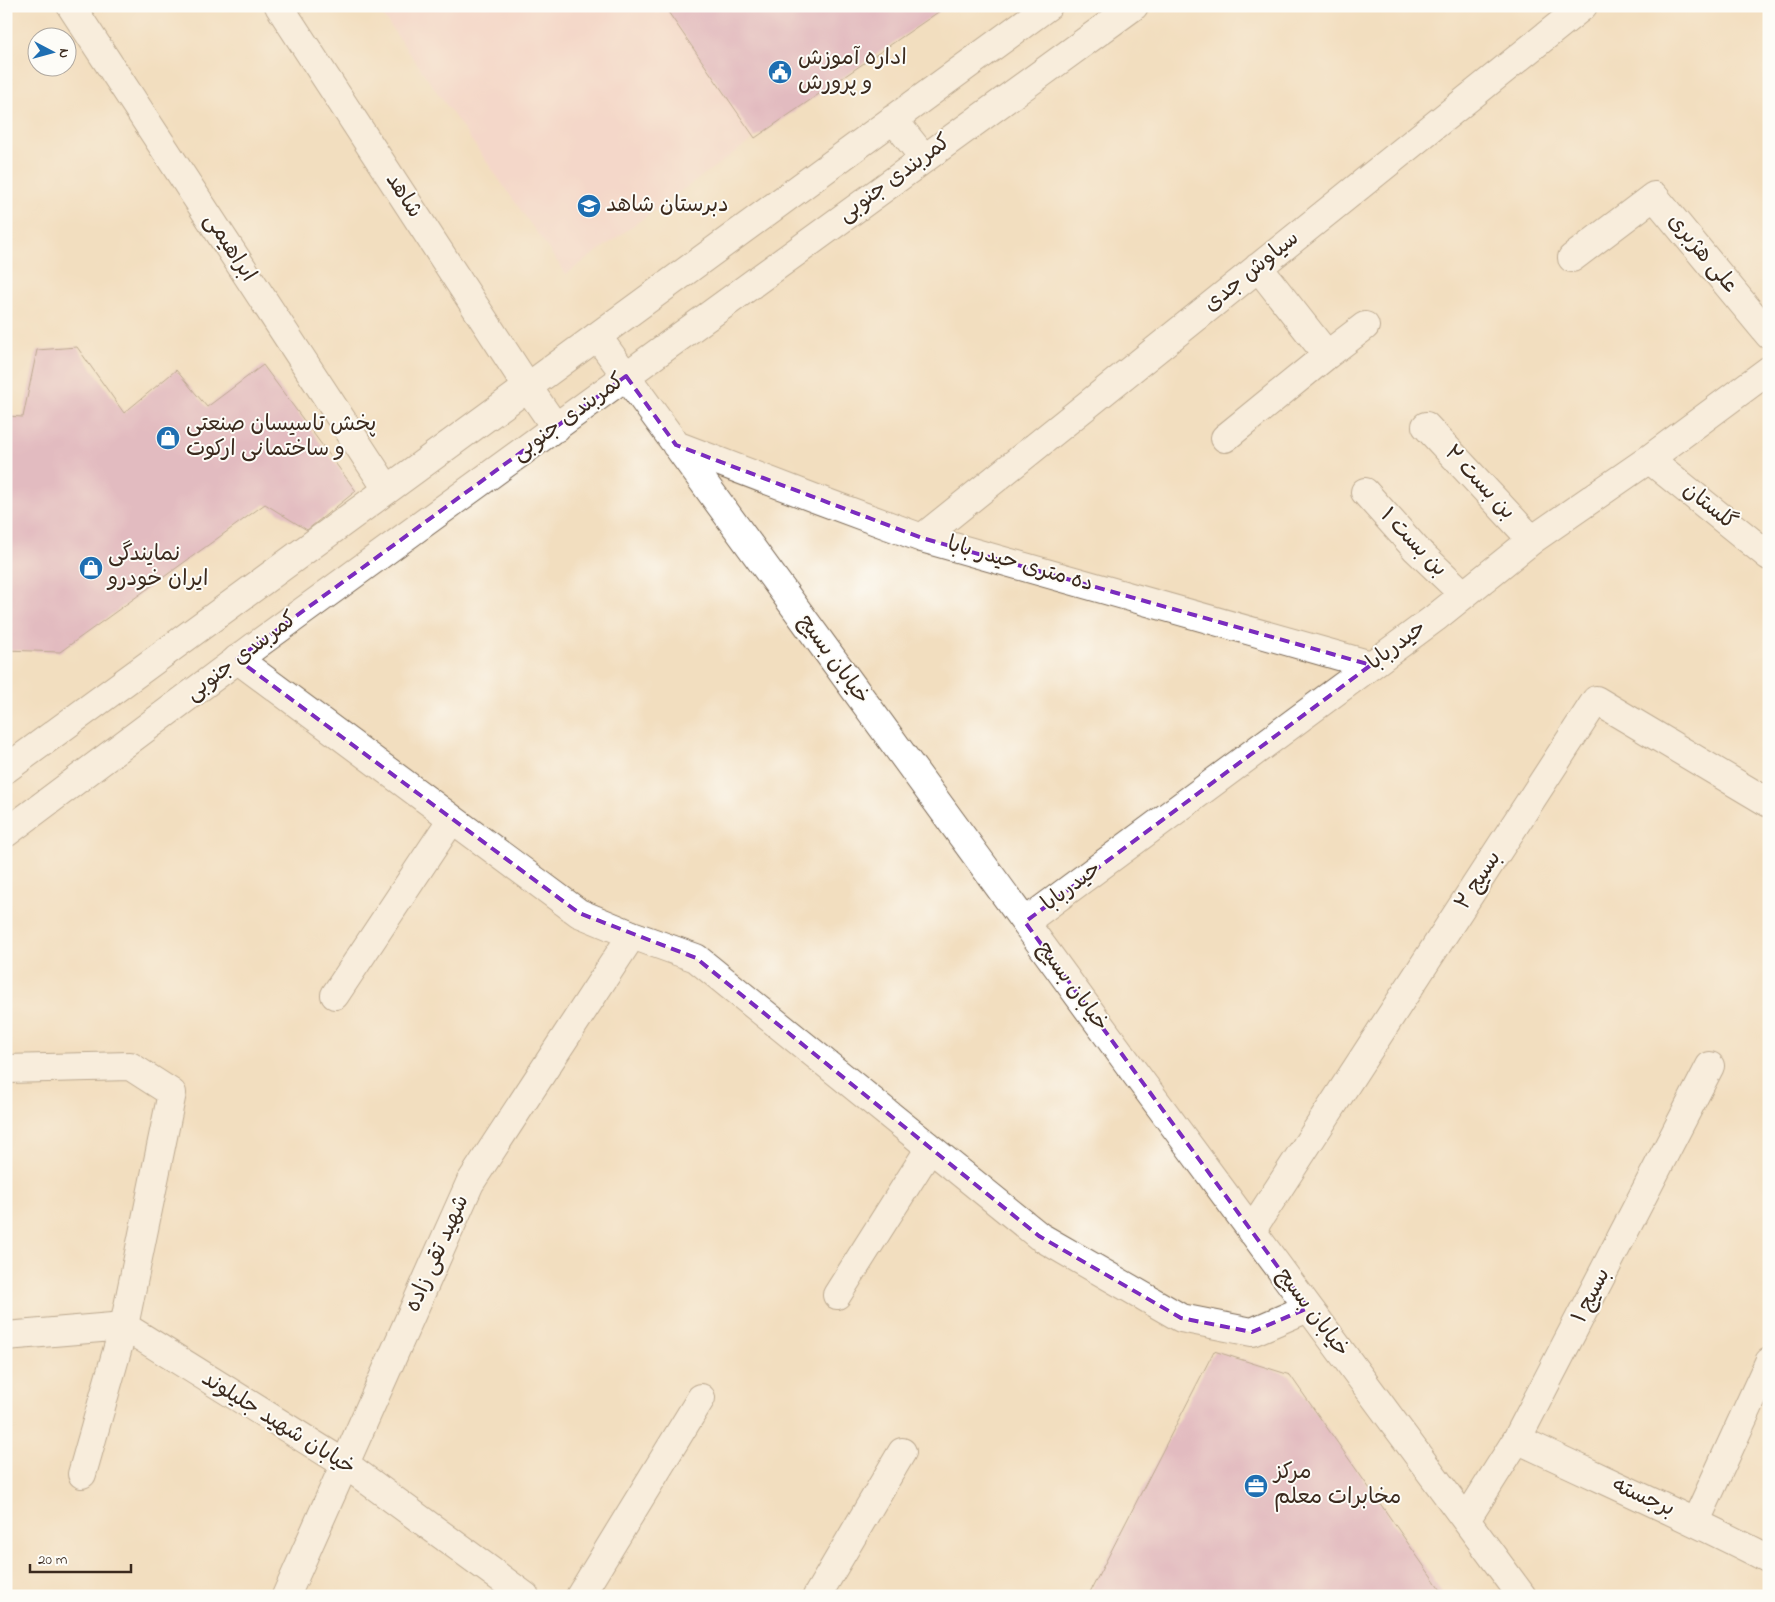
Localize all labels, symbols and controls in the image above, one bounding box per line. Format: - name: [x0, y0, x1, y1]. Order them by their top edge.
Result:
- north arrow: [28, 28, 78, 78]
- place label: اداره آموزش و پرورش: [798, 43, 907, 100]
- text: N: [53, 47, 74, 59]
- public building icon: اداره آموزش و پرورش: [767, 59, 793, 85]
- street label: کمربندی جنوبی: [832, 127, 958, 231]
- street label: شاهد: [376, 167, 430, 225]
- place label: دبرستان شاهد: [606, 190, 729, 222]
- school or university icon: دبرستان شاهد: [576, 193, 602, 219]
- street label: ابراهیمی: [195, 207, 263, 289]
- street label: علی هژبری: [1659, 207, 1745, 301]
- street label: سیاوش جدی: [1197, 224, 1307, 320]
- street label: کمربندی جنوبی: [506, 366, 632, 470]
- place label: پخش تاسیسان صنعتی و ساختمانی ارکوت: [186, 409, 376, 466]
- shop icon: پخش تاسیسان صنعتی و ساختمانی ارکوت: [155, 425, 181, 451]
- street label: بن بست ۲: [1436, 438, 1522, 528]
- street label: گلستان: [1675, 475, 1743, 539]
- street label: بن بست ۱: [1372, 501, 1454, 585]
- street label: ده متری حیدر بابا: [943, 529, 1097, 601]
- place label: نمایندگی ایران خودرو: [106, 539, 208, 596]
- shop icon: نمایندگی ایران خودرو: [78, 555, 104, 581]
- street label: کمربندی جنوبی: [179, 604, 305, 710]
- street label: خیابان بسیج: [789, 608, 877, 712]
- street label: حیدربابا: [1360, 613, 1434, 679]
- street label: بسیج ۲: [1448, 845, 1510, 917]
- street label: حیدربابا: [1035, 854, 1109, 920]
- street label: خیابان بسیج: [1028, 935, 1116, 1039]
- street label: شهید تقی زاده: [398, 1190, 478, 1318]
- street label: خیابان بسیج: [1268, 1262, 1356, 1364]
- street label: بسیج ۱: [1565, 1263, 1619, 1329]
- street label: خیابان شهید جلیلوند: [195, 1364, 361, 1484]
- place label: مرکز مخابرات معلم: [1272, 1457, 1401, 1514]
- street label: برجسته: [1606, 1470, 1680, 1526]
- office icon: مرکز مخابرات معلم: [1243, 1473, 1269, 1499]
- scale bar: [30, 1542, 131, 1574]
- text: 20 m: [38, 1549, 68, 1571]

